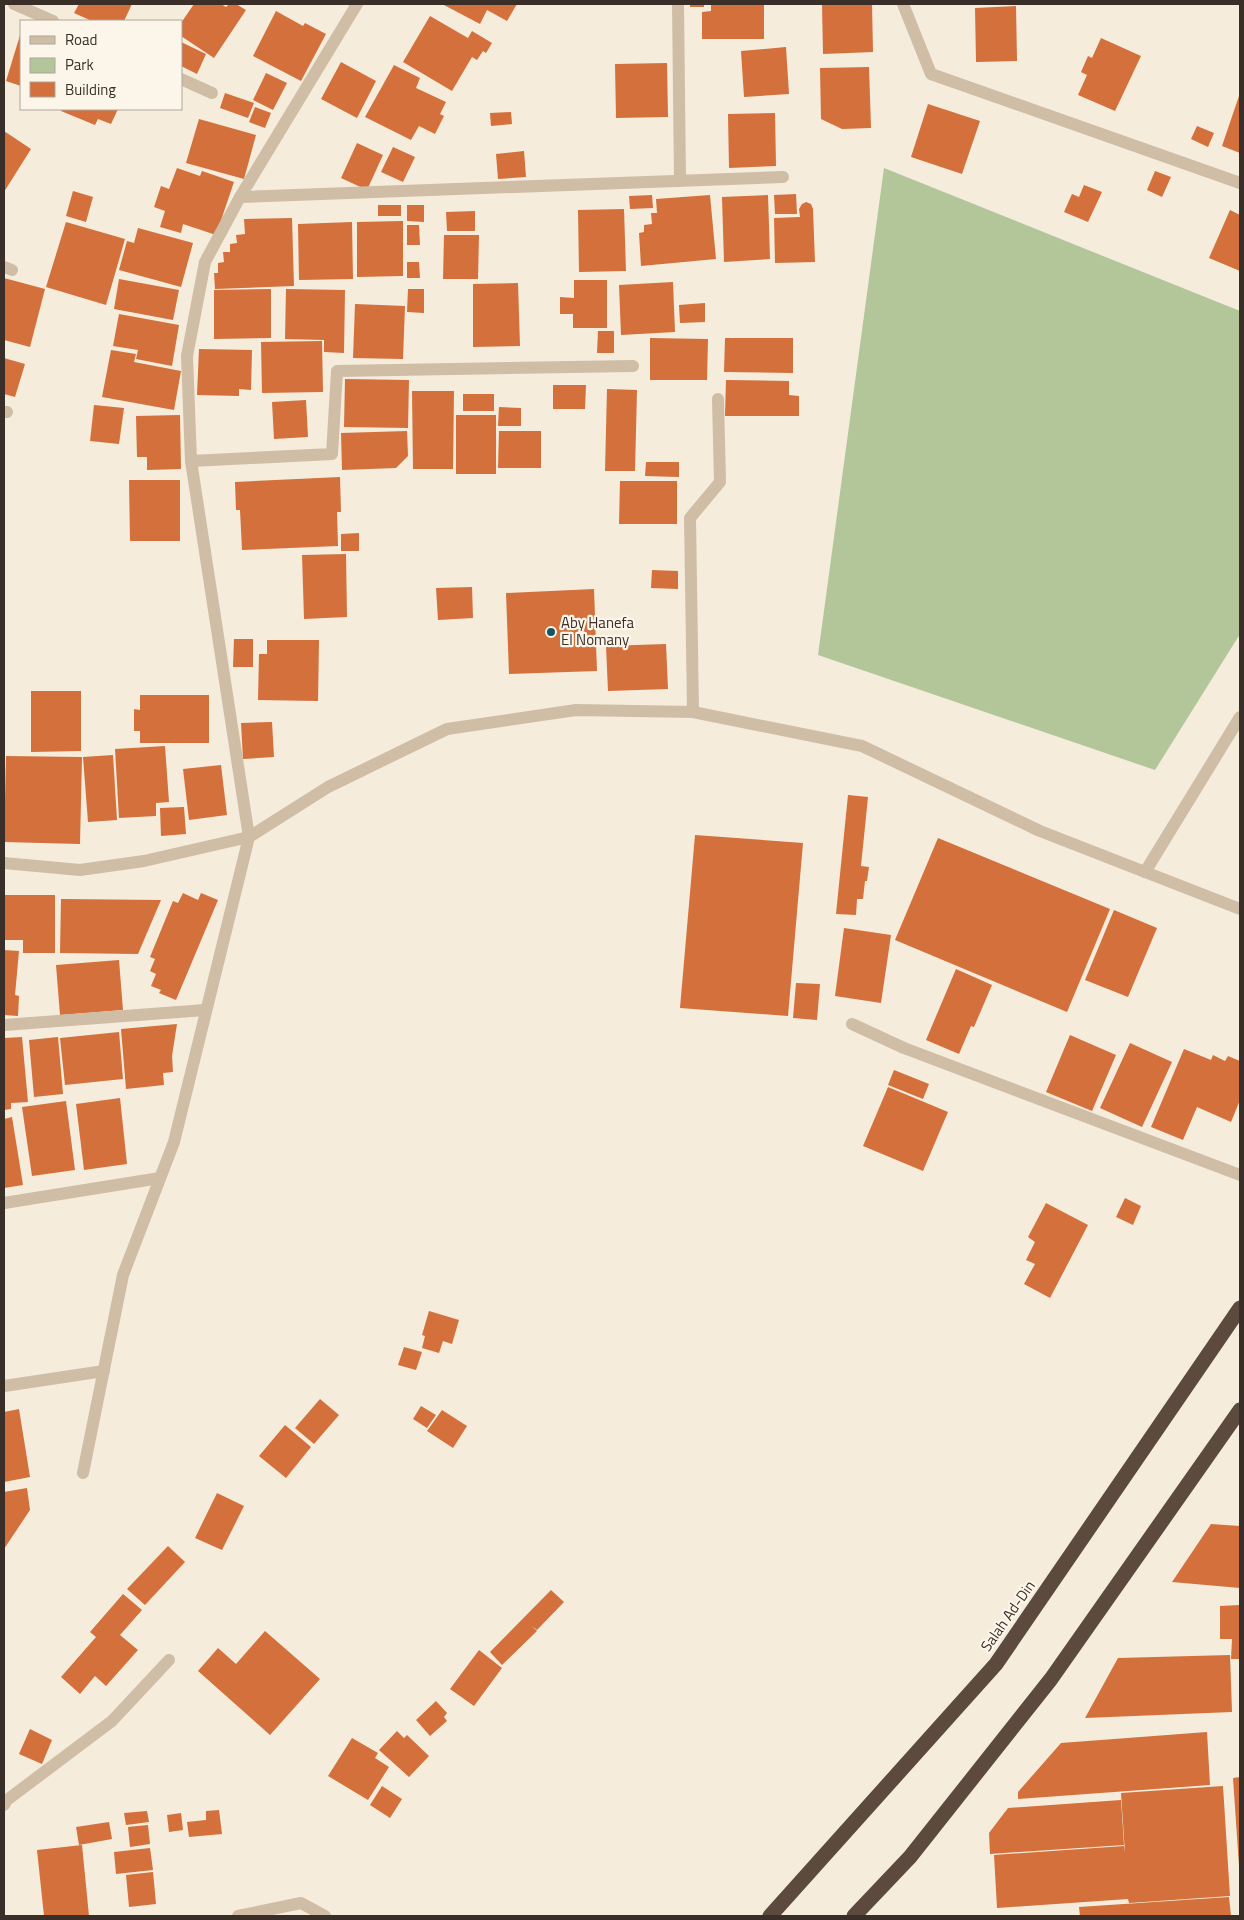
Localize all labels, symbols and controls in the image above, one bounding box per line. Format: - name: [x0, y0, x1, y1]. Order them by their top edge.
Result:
- legend: [20, 20, 182, 110]
- text: Road: [65, 28, 97, 51]
- text: Park: [65, 53, 94, 76]
- text: Building: [65, 78, 116, 101]
- place label: Aby Hanefa El Nomany: [561, 611, 634, 651]
- marker: Aby Hanefa El Nomany: [545, 626, 557, 638]
- street label: Salah Ad-Din: [975, 1575, 1041, 1656]

